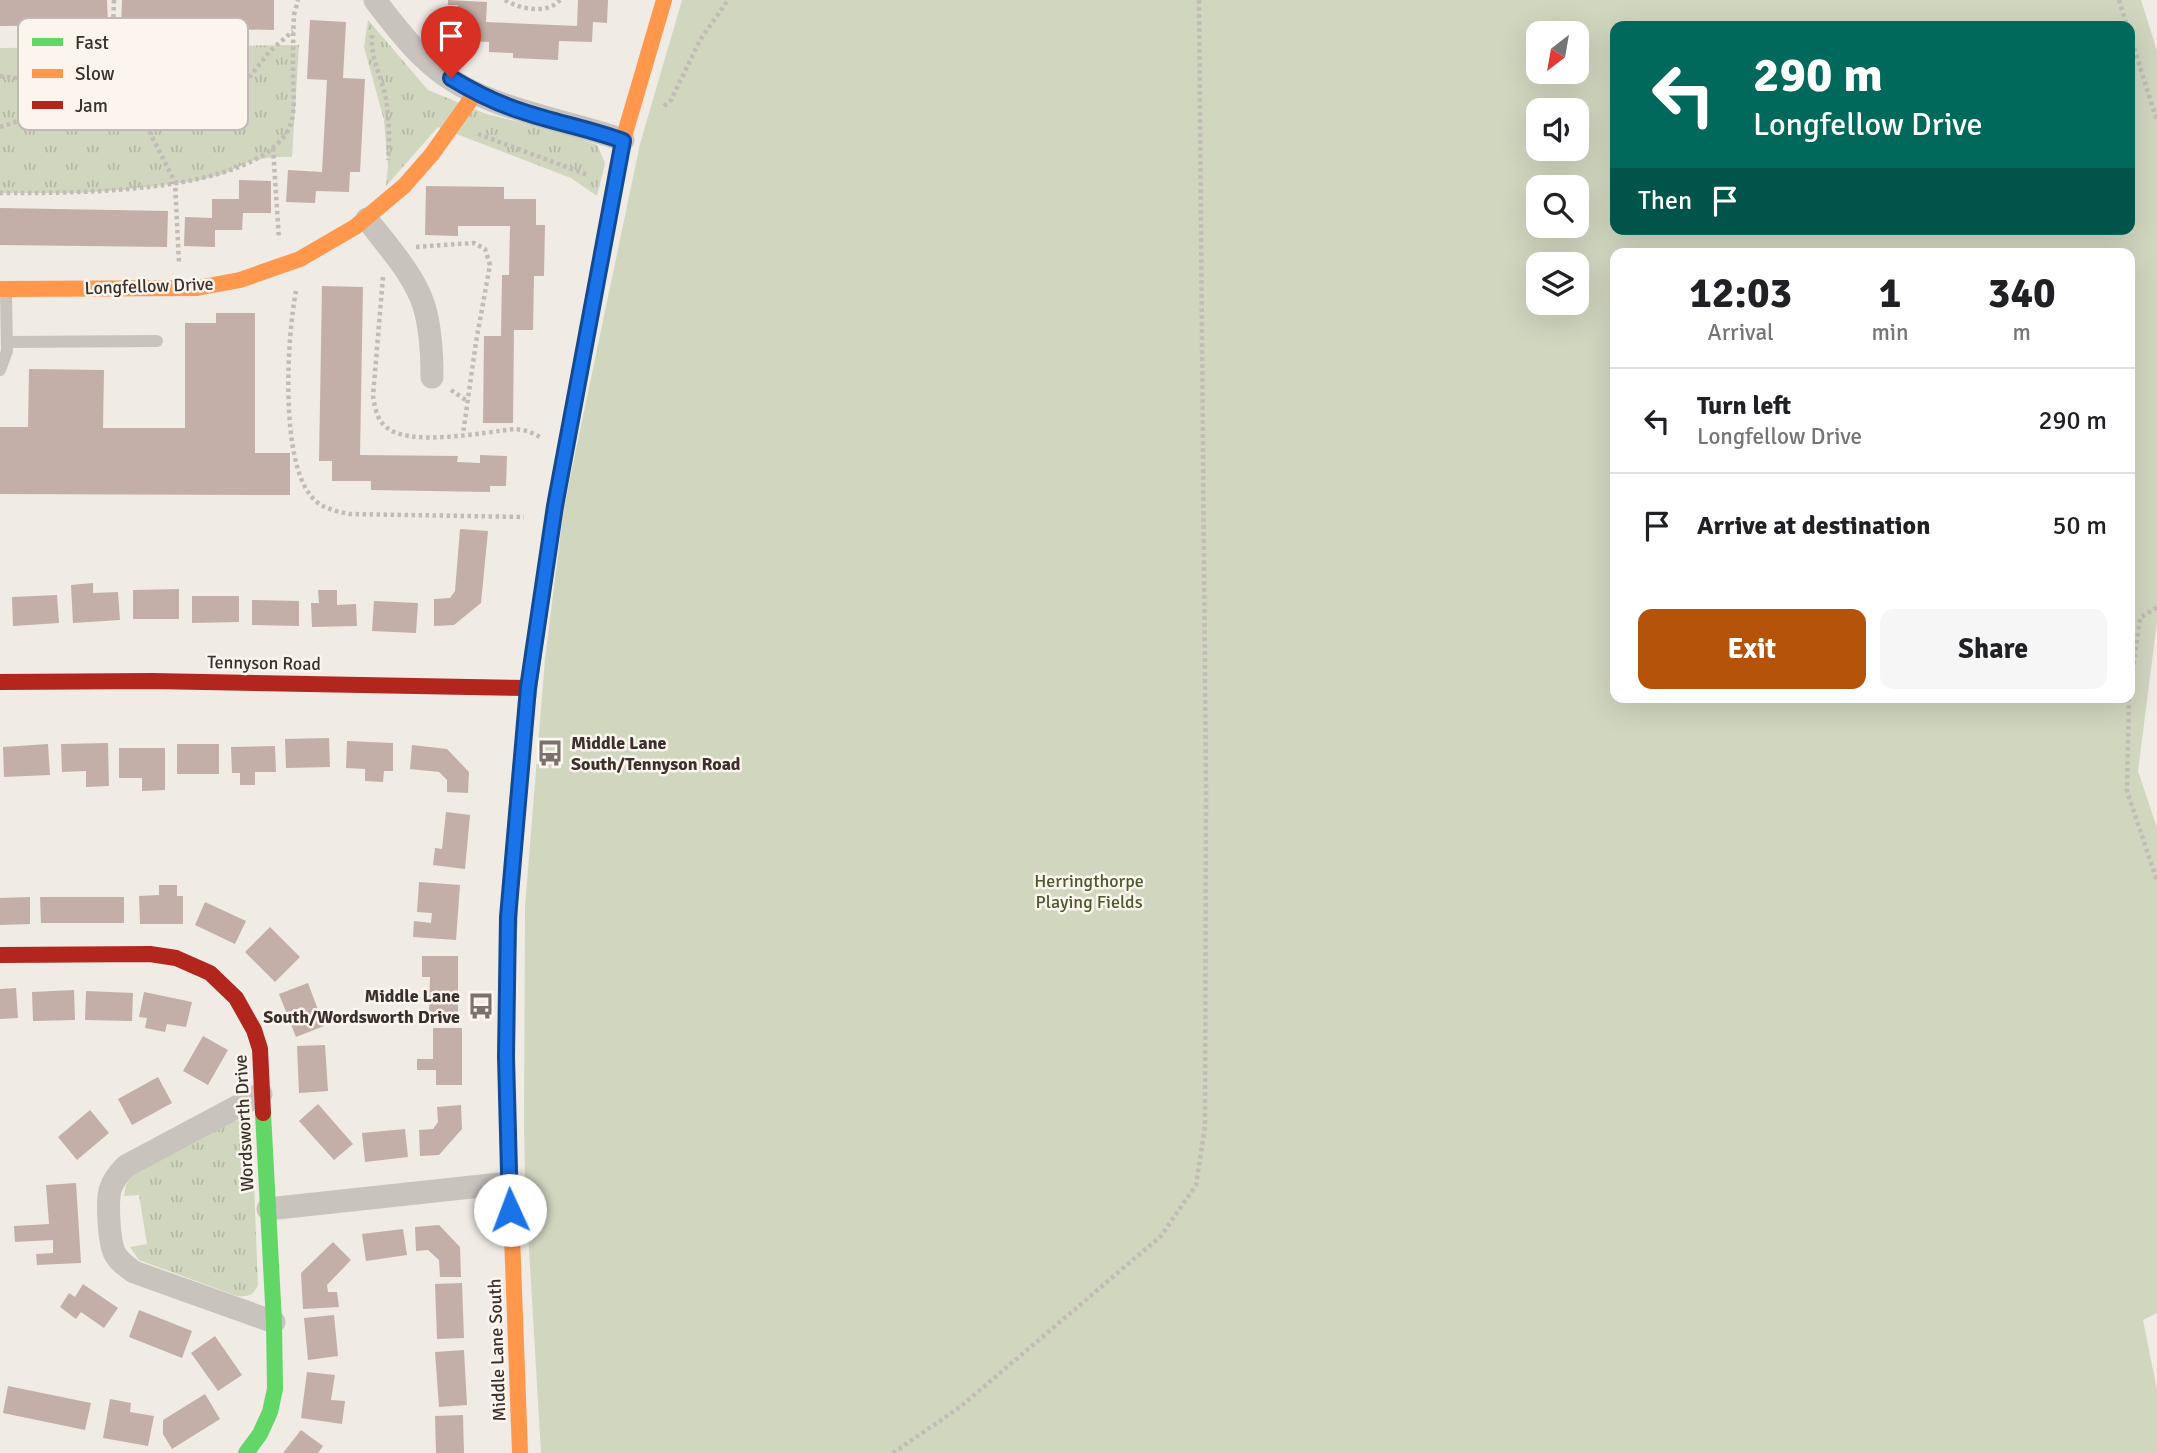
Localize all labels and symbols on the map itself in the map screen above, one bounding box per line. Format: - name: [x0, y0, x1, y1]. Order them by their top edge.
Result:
- pin: [421, 6, 481, 78]
- legend: [18, 18, 248, 130]
- north arrow: [1526, 21, 1589, 84]
- text: Fast: [75, 31, 109, 55]
- text: Slow: [75, 62, 115, 86]
- text: Jam: [75, 94, 108, 118]
- street label: Longfellow Drive: [84, 273, 214, 299]
- street label: Tennyson Road: [207, 651, 321, 675]
- place label: Middle Lane South/Tennyson Road: [571, 732, 741, 775]
- bus stop icon: Middle Lane South/Tennyson Road: [535, 738, 565, 768]
- park label: Herringthorpe Playing Fields: [1034, 870, 1144, 913]
- place label: Middle Lane South/Wordsworth Drive: [263, 985, 460, 1028]
- bus stop icon: Middle Lane South/Wordsworth Drive: [466, 991, 496, 1021]
- street label: Wordsworth Drive: [229, 1054, 259, 1192]
- position arrow: [473, 1173, 547, 1247]
- street label: Middle Lane South: [484, 1278, 510, 1422]

